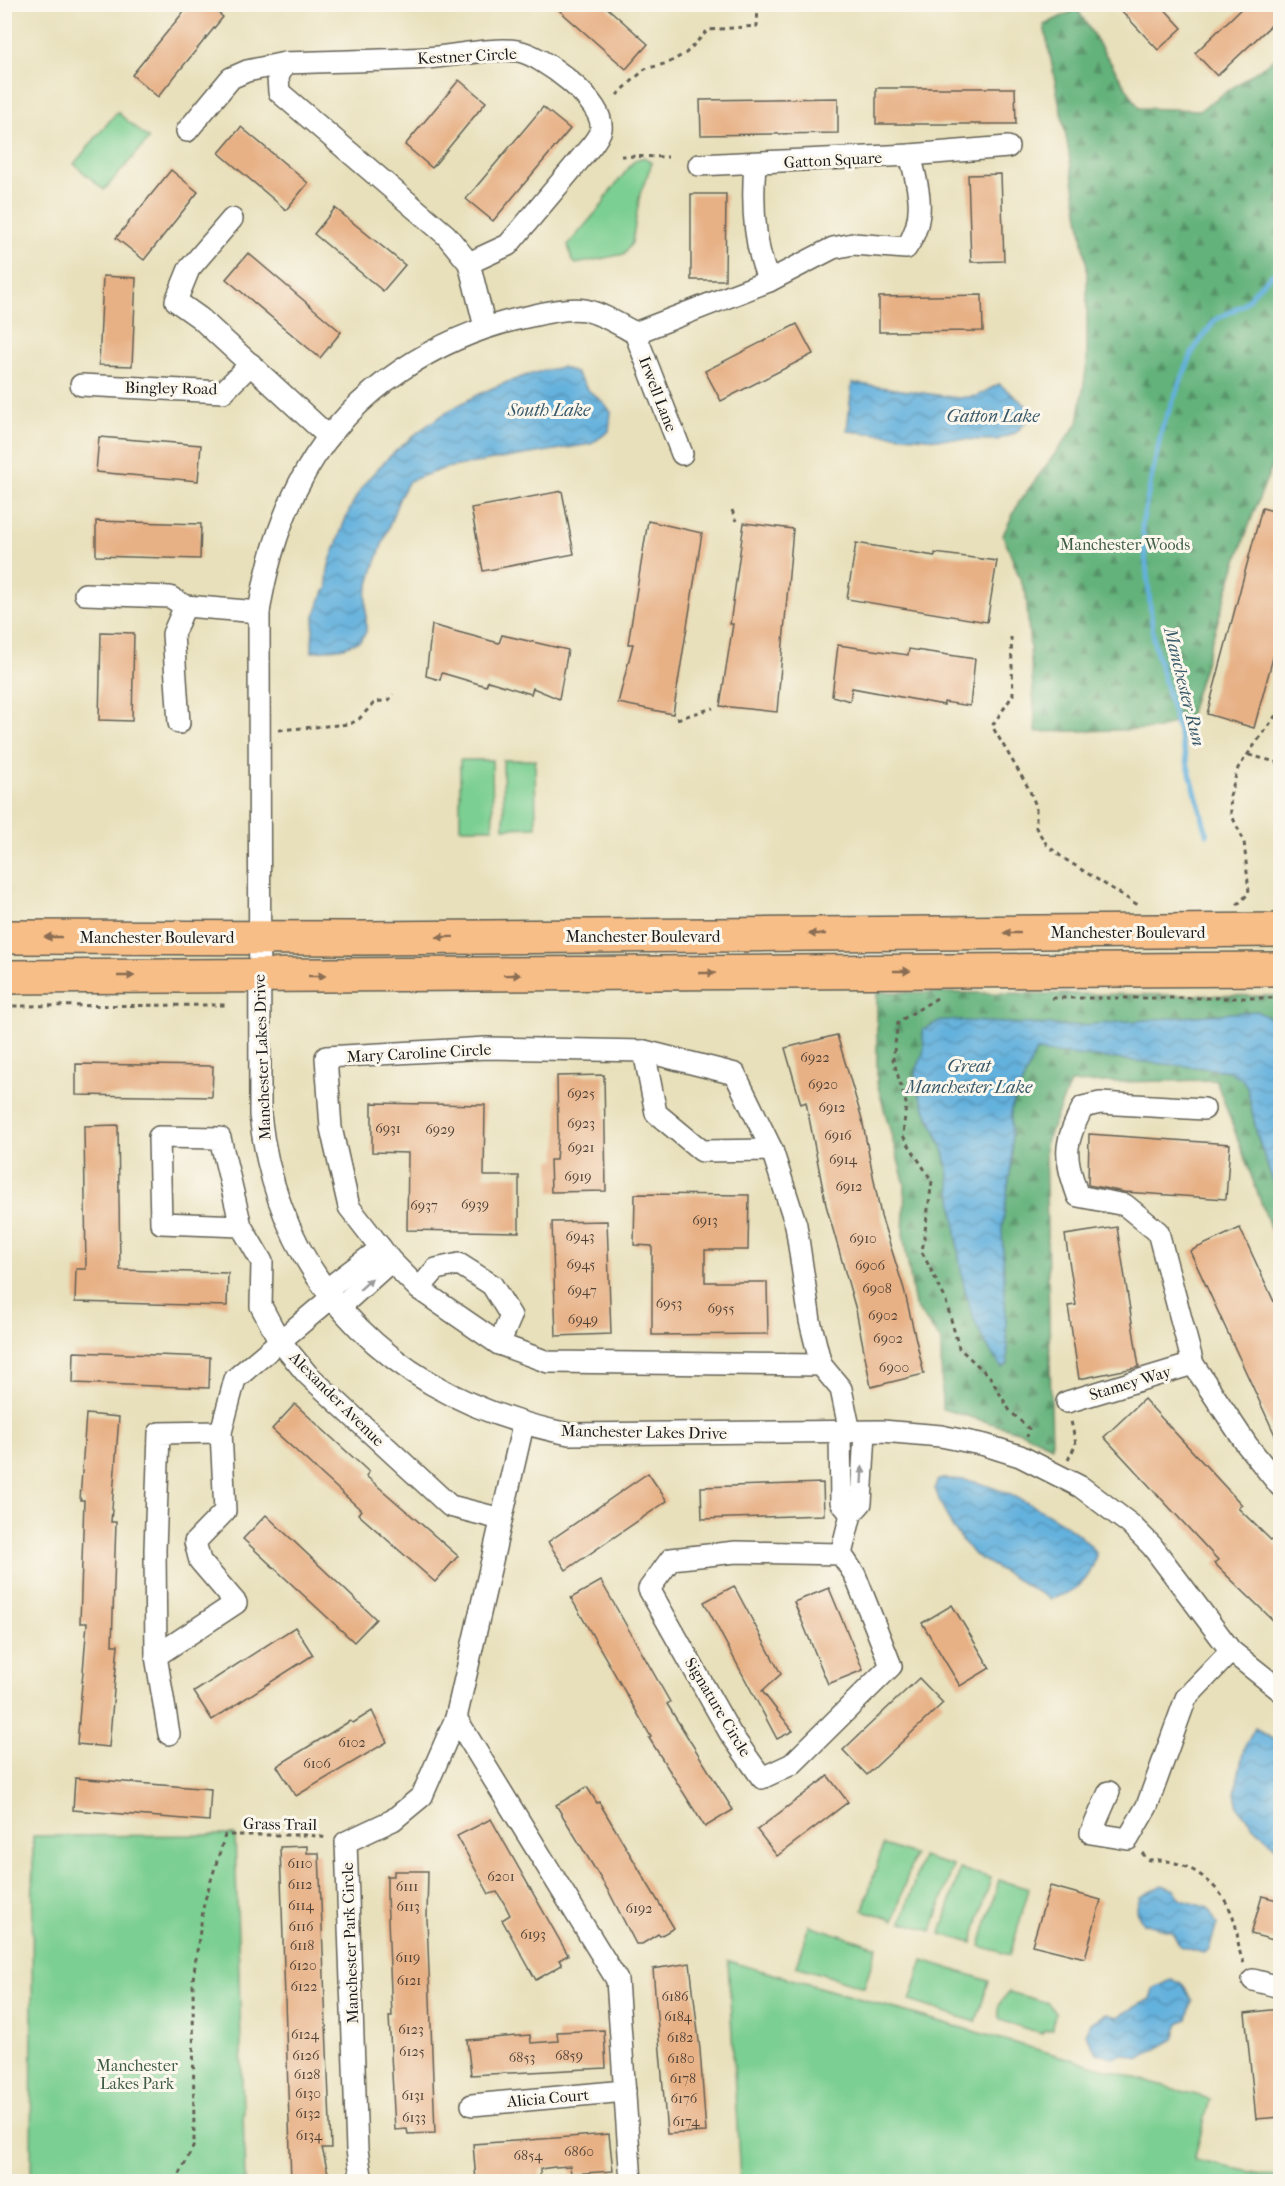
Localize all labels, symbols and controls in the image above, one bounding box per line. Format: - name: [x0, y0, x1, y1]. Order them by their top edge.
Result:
- street label: Kestner Circle: [417, 44, 517, 68]
- street label: Gatton Square: [783, 148, 883, 172]
- street label: Irwell Lane: [635, 354, 681, 434]
- street label: Bingley Road: [125, 378, 218, 398]
- water label: South Lake: [507, 400, 591, 421]
- water label: Gatton Lake: [946, 406, 1040, 427]
- park label: Manchester Woods: [1060, 535, 1190, 554]
- water label: Manchester Run: [1159, 624, 1209, 749]
- street label: Manchester Boulevard: [1051, 923, 1206, 942]
- street label: Manchester Boulevard: [566, 927, 721, 946]
- street label: Manchester Boulevard: [80, 928, 235, 947]
- one-way arrow: [1003, 928, 1022, 937]
- one-way arrow: [808, 929, 827, 939]
- one-way arrow: [44, 932, 63, 942]
- one-way arrow: [435, 933, 454, 942]
- one-way arrow: [892, 966, 911, 976]
- one-way arrow: [697, 968, 716, 978]
- one-way arrow: [502, 970, 521, 980]
- one-way arrow: [307, 971, 326, 981]
- one-way arrow: [116, 972, 135, 981]
- street label: Manchester Lakes Drive: [250, 974, 274, 1140]
- street label: Mary Caroline Circle: [346, 1040, 492, 1066]
- house number: 6922: [800, 1049, 830, 1066]
- water label: Great Manchester Lake: [904, 1056, 1033, 1098]
- house number: 6920: [808, 1076, 838, 1093]
- house number: 6925: [567, 1085, 595, 1102]
- house number: 6912: [818, 1099, 846, 1116]
- house number: 6923: [567, 1115, 595, 1132]
- house number: 6931: [375, 1120, 401, 1137]
- house number: 6929: [425, 1121, 455, 1138]
- house number: 6916: [824, 1127, 852, 1144]
- house number: 6921: [567, 1139, 595, 1156]
- house number: 6914: [829, 1151, 858, 1168]
- house number: 6919: [564, 1168, 592, 1185]
- house number: 6912: [835, 1178, 863, 1195]
- house number: 6939: [461, 1196, 489, 1213]
- house number: 6937: [410, 1197, 438, 1214]
- house number: 6913: [692, 1212, 718, 1229]
- house number: 6943: [566, 1228, 594, 1245]
- house number: 6910: [849, 1230, 877, 1247]
- house number: 6945: [567, 1256, 595, 1273]
- house number: 6906: [855, 1257, 886, 1274]
- one-way arrow: [358, 1278, 373, 1291]
- house number: 6908: [862, 1280, 892, 1297]
- house number: 6947: [567, 1282, 597, 1299]
- house number: 6953: [656, 1295, 682, 1312]
- house number: 6955: [708, 1300, 734, 1317]
- house number: 6902: [868, 1307, 898, 1324]
- house number: 6949: [568, 1311, 598, 1328]
- house number: 6902: [873, 1330, 903, 1347]
- street label: Alexander Avenue: [285, 1347, 388, 1450]
- house number: 6900: [879, 1359, 909, 1376]
- street label: Stamey Way: [1087, 1361, 1174, 1404]
- street label: Manchester Lakes Drive: [561, 1421, 727, 1443]
- one-way arrow: [858, 1466, 867, 1485]
- street label: Signature Circle: [681, 1654, 755, 1760]
- house number: 6102: [338, 1734, 366, 1751]
- house number: 6106: [303, 1755, 331, 1772]
- street label: Grass Trail: [243, 1814, 318, 1834]
- house number: 6110: [287, 1855, 313, 1872]
- street label: Manchester Park Circle: [338, 1862, 362, 2024]
- house number: 6201: [487, 1868, 515, 1885]
- house number: 6112: [288, 1876, 312, 1893]
- house number: 6111: [396, 1878, 418, 1895]
- house number: 6114: [288, 1897, 315, 1914]
- house number: 6113: [396, 1898, 420, 1915]
- house number: 6192: [625, 1900, 653, 1917]
- house number: 6116: [288, 1918, 314, 1935]
- house number: 6193: [520, 1926, 546, 1943]
- house number: 6118: [290, 1937, 314, 1954]
- house number: 6119: [396, 1949, 420, 1966]
- house number: 6120: [289, 1957, 317, 1974]
- house number: 6121: [397, 1972, 421, 1989]
- house number: 6122: [291, 1978, 317, 1995]
- house number: 6186: [661, 1988, 689, 2005]
- house number: 6184: [664, 2008, 693, 2025]
- house number: 6123: [398, 2021, 424, 2038]
- house number: 6124: [291, 2026, 320, 2043]
- house number: 6182: [667, 2029, 693, 2046]
- house number: 6125: [399, 2043, 425, 2060]
- house number: 6126: [292, 2047, 320, 2064]
- house number: 6859: [555, 2047, 583, 2064]
- house number: 6853: [509, 2049, 535, 2066]
- house number: 6180: [667, 2050, 695, 2067]
- park label: Manchester Lakes Park: [96, 2056, 178, 2093]
- house number: 6128: [294, 2066, 320, 2083]
- house number: 6178: [670, 2070, 696, 2087]
- house number: 6130: [295, 2085, 321, 2102]
- street label: Alicia Court: [505, 2085, 590, 2111]
- house number: 6131: [401, 2087, 425, 2104]
- house number: 6176: [671, 2090, 698, 2107]
- house number: 6132: [295, 2105, 321, 2122]
- house number: 6133: [402, 2109, 426, 2126]
- house number: 6174: [672, 2113, 700, 2130]
- house number: 6134: [296, 2127, 323, 2144]
- house number: 6860: [564, 2143, 594, 2160]
- house number: 6854: [514, 2147, 543, 2164]

